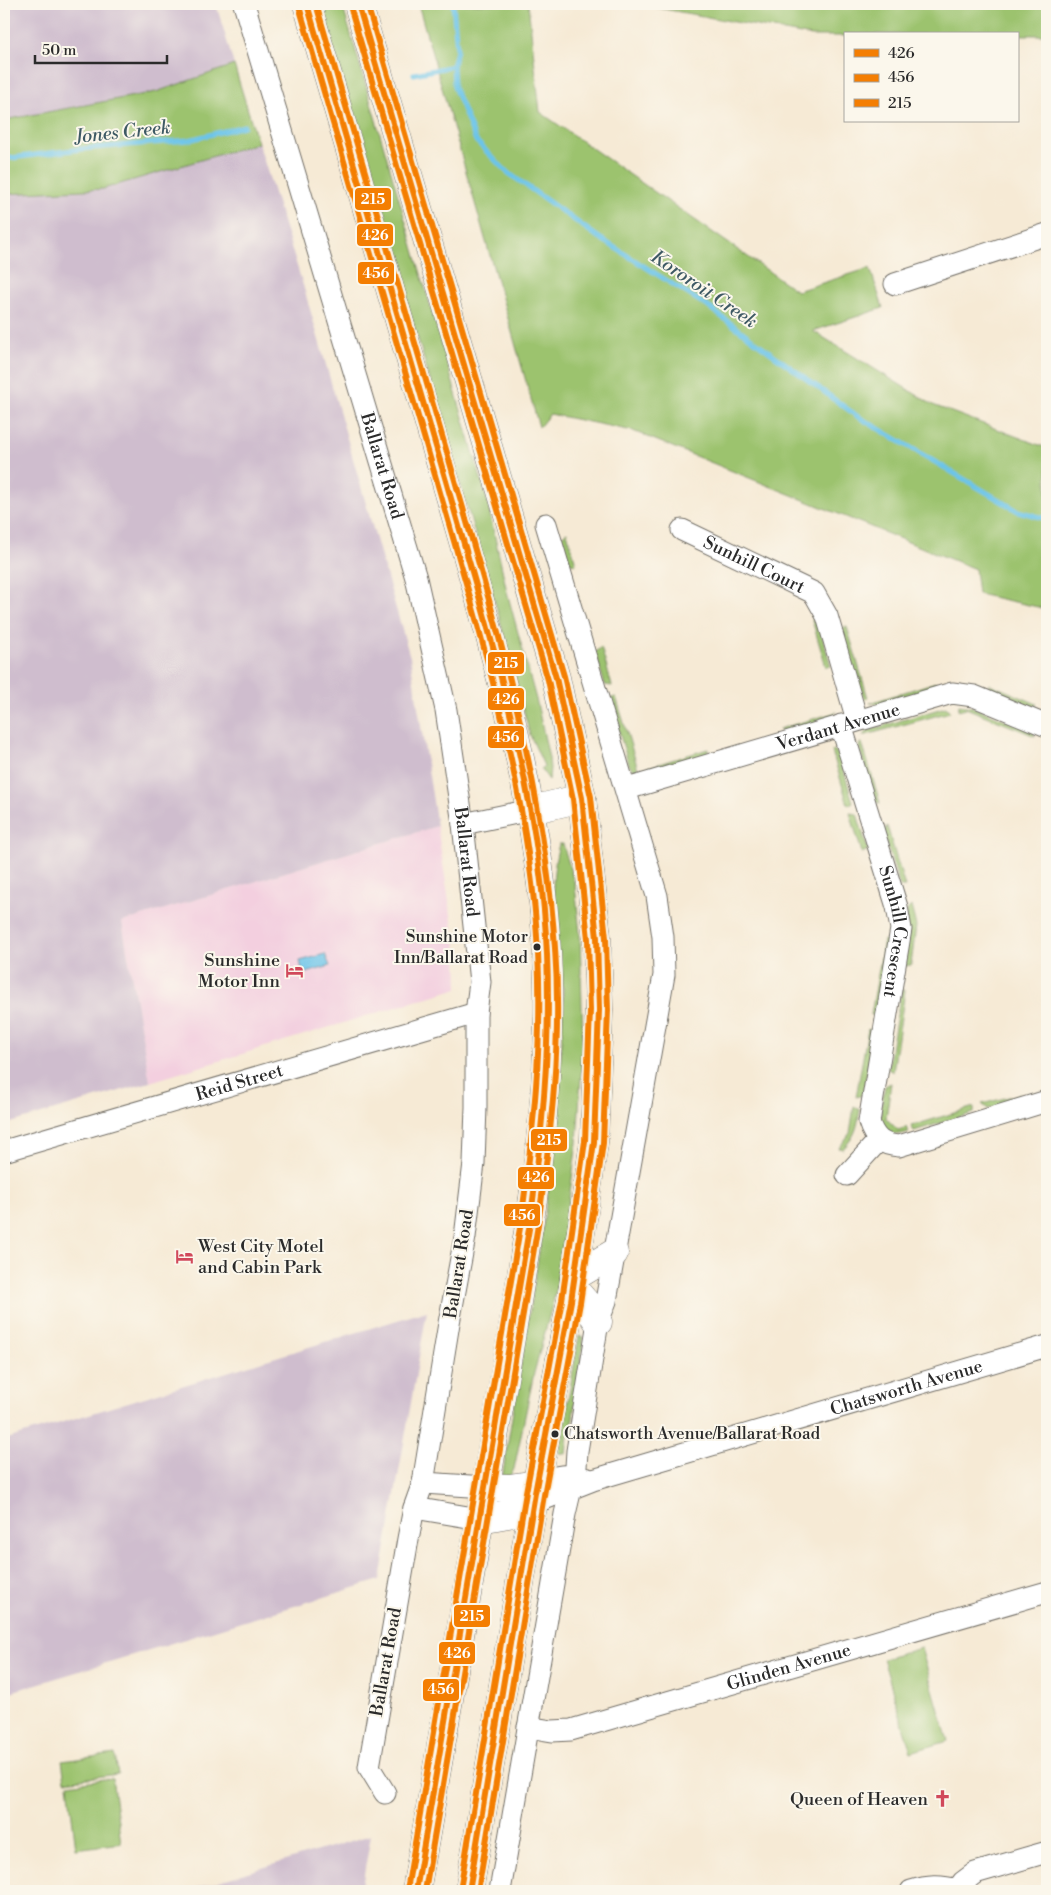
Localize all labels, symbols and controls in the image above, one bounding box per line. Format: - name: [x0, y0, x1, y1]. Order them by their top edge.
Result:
- scale bar: [35, 32, 168, 64]
- legend: [844, 32, 1018, 122]
- text: 50 m: [42, 41, 76, 60]
- text: 426: [888, 44, 915, 63]
- text: 456: [888, 68, 914, 87]
- text: 215: [888, 94, 911, 113]
- water label: Jones Creek: [72, 115, 172, 149]
- line badge: 215: [354, 187, 392, 211]
- text: 215: [361, 191, 385, 209]
- line badge: 426: [356, 223, 394, 247]
- text: 426: [362, 227, 389, 245]
- water label: Kororoit Creek: [646, 245, 762, 333]
- line badge: 456: [357, 261, 395, 285]
- text: 456: [363, 265, 390, 283]
- street label: Ballarat Road: [355, 409, 409, 523]
- street label: Sunhill Court: [700, 530, 809, 599]
- line badge: 215: [487, 651, 525, 675]
- text: 215: [494, 655, 518, 673]
- line badge: 426: [487, 687, 525, 711]
- text: 426: [493, 691, 520, 709]
- street label: Verdant Avenue: [773, 698, 902, 756]
- line badge: 456: [487, 725, 525, 749]
- text: 456: [493, 729, 520, 747]
- street label: Ballarat Road: [449, 805, 484, 919]
- street label: Sunhill Crescent: [873, 863, 913, 1000]
- place label: Sunshine Motor Inn/Ballarat Road: [394, 926, 528, 969]
- marker: Sunshine Motor Inn/Ballarat Road: [532, 942, 542, 952]
- place label: Sunshine Motor Inn: [198, 949, 280, 993]
- hotel icon: Sunshine Motor Inn: [284, 960, 304, 980]
- street label: Reid Street: [193, 1058, 286, 1106]
- line badge: 215: [530, 1128, 568, 1152]
- text: 215: [537, 1132, 561, 1150]
- line badge: 426: [517, 1166, 555, 1190]
- text: 426: [523, 1169, 550, 1187]
- line badge: 456: [503, 1203, 541, 1227]
- street label: Ballarat Road: [439, 1207, 479, 1321]
- text: 456: [509, 1207, 536, 1225]
- place label: West City Motel and Cabin Park: [197, 1235, 324, 1279]
- hotel icon: West City Motel and Cabin Park: [174, 1246, 194, 1266]
- street label: Chatsworth Avenue: [827, 1354, 985, 1421]
- place label: Chatsworth Avenue/Ballarat Road: [564, 1423, 821, 1445]
- marker: Chatsworth Avenue/Ballarat Road: [550, 1429, 560, 1439]
- line badge: 215: [453, 1604, 491, 1628]
- street label: Ballarat Road: [365, 1605, 407, 1719]
- text: 215: [460, 1608, 484, 1626]
- street label: Glinden Avenue: [724, 1638, 854, 1696]
- line badge: 426: [438, 1641, 476, 1665]
- text: 426: [444, 1645, 471, 1663]
- line badge: 456: [422, 1678, 460, 1702]
- text: 456: [428, 1681, 455, 1699]
- place label: Queen of Heaven: [790, 1788, 928, 1811]
- church icon: Queen of Heaven: [932, 1789, 952, 1809]

